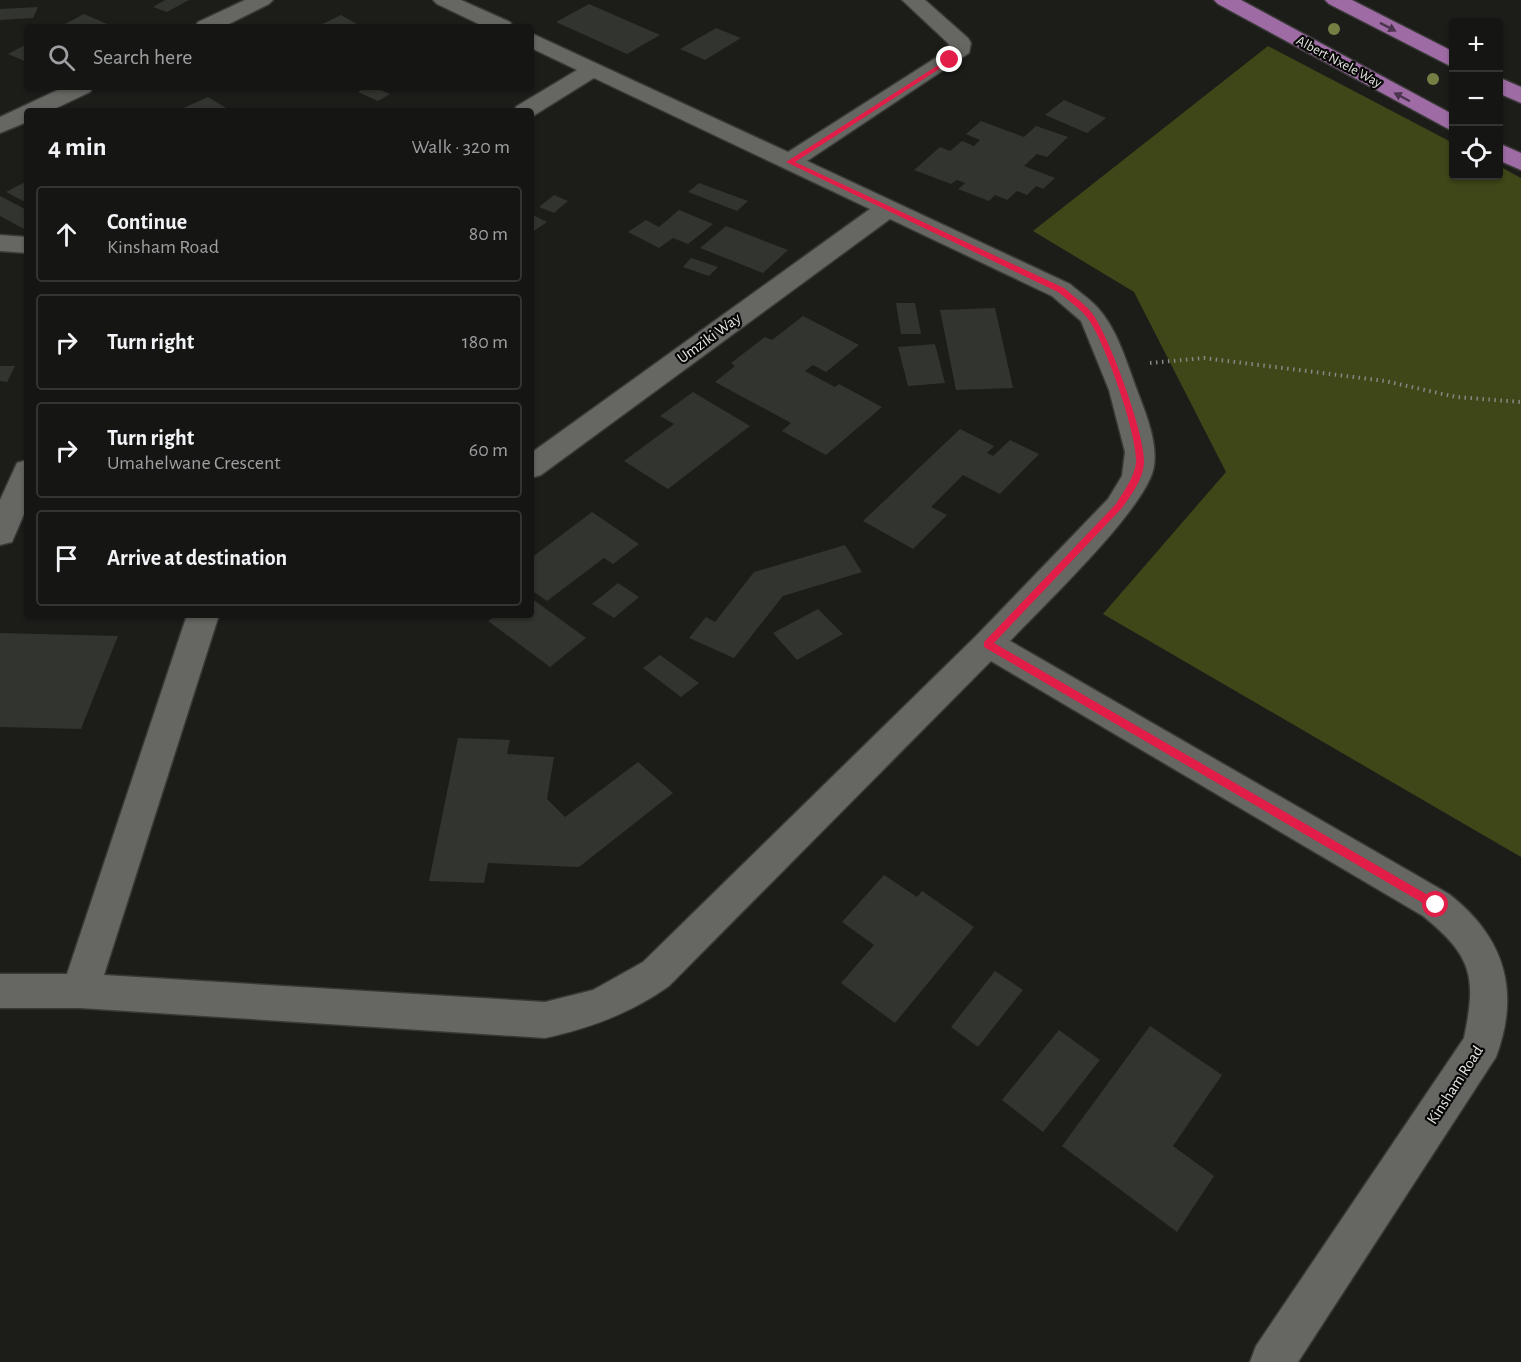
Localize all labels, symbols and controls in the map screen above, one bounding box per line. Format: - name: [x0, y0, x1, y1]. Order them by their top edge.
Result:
- map controls: [1449, 18, 1503, 180]
- button: +: [1449, 18, 1503, 72]
- one-way arrow: [1380, 22, 1397, 32]
- search box: [24, 24, 534, 90]
- street label: Albert Nxele Way: [1294, 34, 1384, 90]
- icon: search: [45, 41, 78, 74]
- text: Search here: [93, 46, 192, 68]
- route end: [936, 46, 962, 72]
- button: −: [1449, 72, 1503, 126]
- one-way arrow: [1394, 92, 1411, 102]
- button: locate: [1449, 126, 1503, 180]
- text: 4 min: [48, 134, 107, 160]
- text: Walk · 320 m: [412, 137, 510, 157]
- text: Continue: [107, 211, 187, 233]
- icon: ahead: [50, 218, 83, 251]
- text: 80 m: [469, 224, 508, 244]
- text: Kinsham Road: [107, 237, 219, 257]
- street label: Umziki Way: [674, 310, 744, 367]
- icon: right: [50, 326, 83, 359]
- text: Turn right: [107, 331, 194, 353]
- text: 180 m: [462, 332, 508, 352]
- text: Turn right: [107, 427, 194, 449]
- icon: right: [50, 434, 83, 467]
- text: 60 m: [469, 440, 508, 460]
- text: Umahelwane Crescent: [107, 453, 281, 473]
- icon: arrive: [50, 542, 83, 575]
- text: Arrive at destination: [107, 547, 287, 569]
- route start: [1422, 891, 1448, 917]
- street label: Kinsham Road: [1424, 1043, 1486, 1127]

